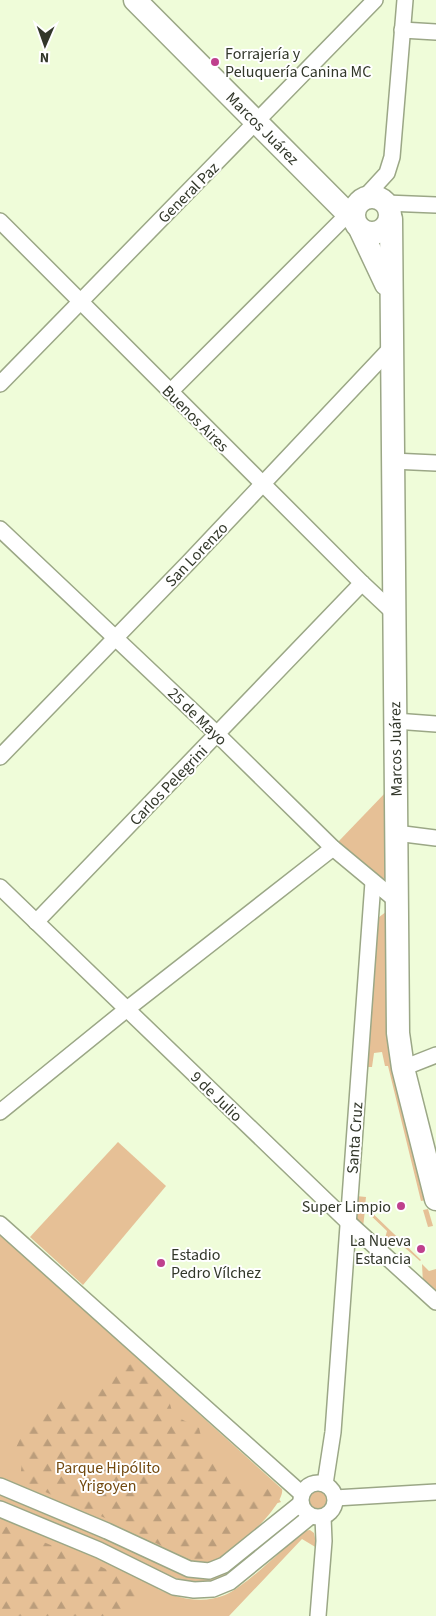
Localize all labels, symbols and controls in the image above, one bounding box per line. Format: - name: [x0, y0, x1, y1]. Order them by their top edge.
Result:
- north arrow: [20, 20, 70, 70]
- place label: Forrajería y Peluquería Canina MC: [225, 43, 371, 83]
- text: N: [40, 47, 50, 67]
- marker: Forrajería y Peluquería Canina MC: [209, 56, 221, 68]
- street label: Marcos Juárez: [221, 87, 304, 170]
- street label: General Paz: [153, 157, 224, 228]
- street label: Buenos Aires: [157, 381, 234, 457]
- street label: San Lorenzo: [160, 517, 233, 592]
- street label: 25 de Mayo: [163, 683, 232, 751]
- street label: Marcos Juárez: [384, 701, 408, 797]
- street label: Carlos Pelegrini: [125, 741, 213, 831]
- street label: 9 de Julio: [186, 1066, 247, 1127]
- street label: Santa Cruz: [342, 1101, 368, 1175]
- place label: Super Limpio: [302, 1196, 391, 1218]
- marker: Super Limpio: [395, 1200, 407, 1212]
- place label: La Nueva Estancia: [350, 1230, 411, 1270]
- marker: La Nueva Estancia: [415, 1243, 427, 1255]
- place label: Estadio Pedro Vílchez: [171, 1244, 261, 1284]
- marker: Estadio Pedro Vílchez: [155, 1257, 167, 1269]
- park label: Parque Hipólito Yrigoyen: [56, 1457, 160, 1497]

